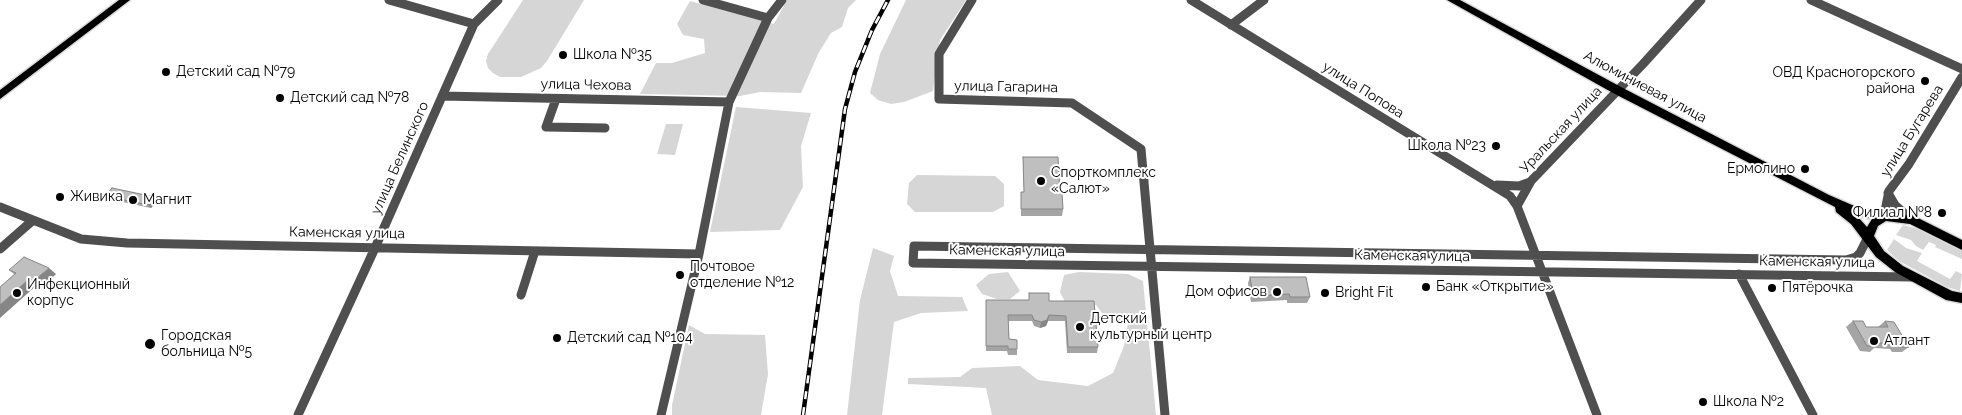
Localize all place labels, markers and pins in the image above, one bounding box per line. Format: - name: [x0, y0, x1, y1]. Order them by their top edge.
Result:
- place label: Школа №35: [573, 47, 652, 63]
- marker: Школа №35: [557, 49, 569, 61]
- place label: Детский сад №79: [176, 64, 295, 80]
- place label: ОВД Красногорского района: [1772, 65, 1915, 98]
- marker: Детский сад №79: [160, 66, 172, 78]
- marker: ОВД Красногорского района: [1919, 75, 1931, 87]
- place label: Детский сад №78: [290, 90, 409, 106]
- marker: Детский сад №78: [274, 92, 286, 104]
- place label: Школа №23: [1408, 138, 1486, 154]
- marker: Школа №23: [1490, 140, 1502, 152]
- place label: Ермолино: [1727, 161, 1795, 177]
- marker: Ермолино: [1799, 163, 1811, 175]
- place label: Спорткомплекс «Салют»: [1051, 165, 1156, 198]
- marker: Спорткомплекс «Салют»: [1035, 175, 1047, 187]
- place label: Живика: [70, 189, 123, 205]
- marker: Живика: [54, 191, 66, 203]
- place label: Магнит: [143, 192, 192, 208]
- marker: Магнит: [127, 194, 139, 206]
- place label: Филиал №8: [1853, 205, 1932, 221]
- marker: Филиал №8: [1936, 207, 1948, 219]
- place label: Почтовое отделение №12: [690, 259, 794, 292]
- marker: Почтовое отделение №12: [674, 269, 686, 281]
- place label: Инфекционный корпус: [27, 277, 130, 310]
- place label: Банк «Открытие»: [1436, 279, 1554, 295]
- place label: Пятёрочка: [1782, 280, 1853, 296]
- marker: Банк «Открытие»: [1420, 281, 1432, 293]
- marker: Пятёрочка: [1766, 282, 1778, 294]
- place label: Дом офисов: [1185, 284, 1267, 300]
- place label: Bright Fit: [1335, 285, 1393, 301]
- marker: Дом офисов: [1271, 286, 1283, 298]
- marker: Инфекционный корпус: [11, 287, 23, 299]
- marker: Bright Fit: [1319, 287, 1331, 299]
- place label: Детский культурный центр: [1090, 311, 1212, 344]
- marker: Детский культурный центр: [1074, 321, 1086, 333]
- place label: Городская больница №5: [161, 328, 252, 361]
- place label: Детский сад №104: [567, 330, 693, 346]
- marker: Детский сад №104: [551, 332, 563, 344]
- place label: Атлант: [1884, 333, 1930, 349]
- marker: Атлант: [1868, 335, 1880, 347]
- marker: Городская больница №5: [143, 337, 157, 351]
- place label: Школа №2: [1713, 394, 1784, 410]
- marker: Школа №2: [1697, 396, 1709, 408]

